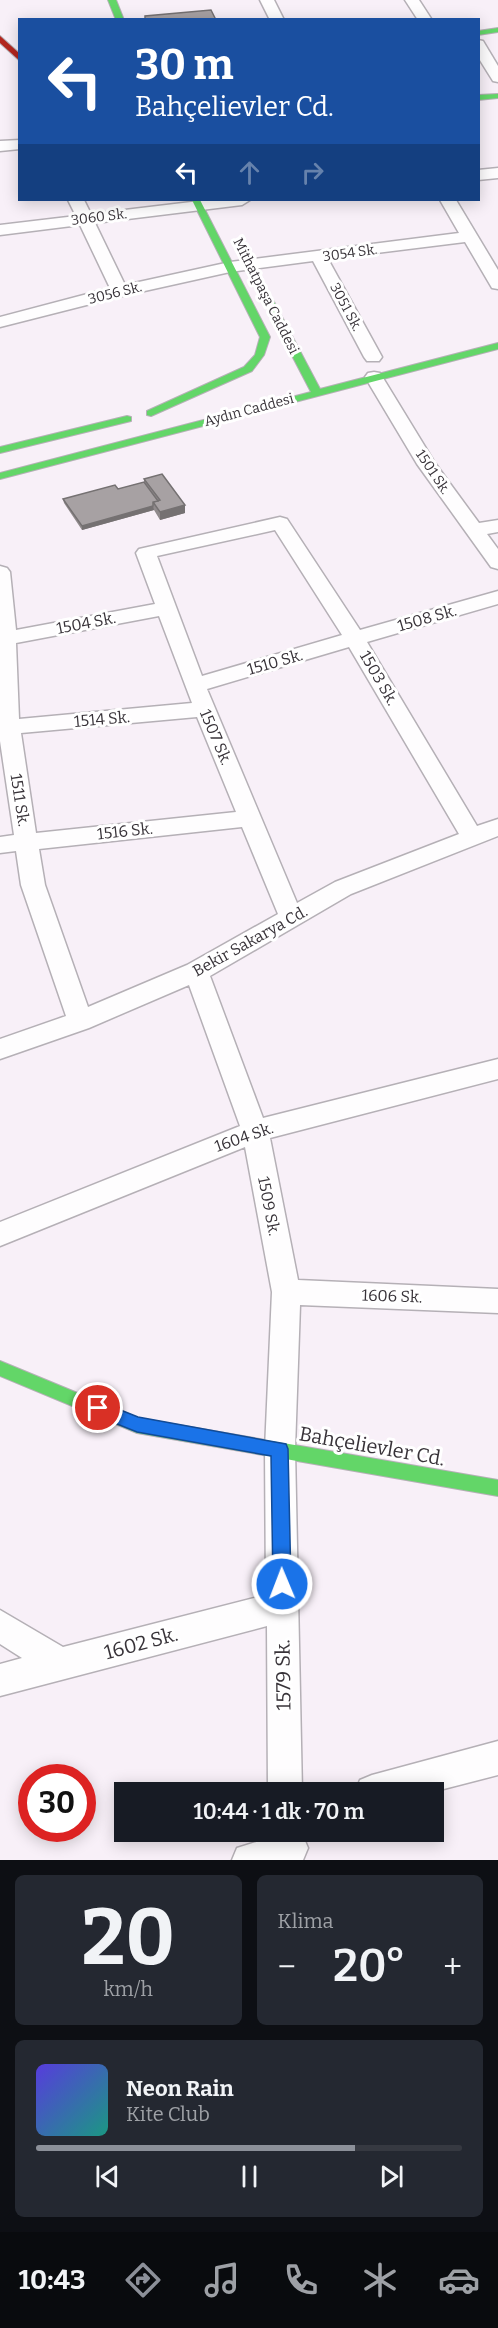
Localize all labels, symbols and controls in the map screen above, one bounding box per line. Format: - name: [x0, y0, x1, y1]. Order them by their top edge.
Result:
- text: 30 m: [135, 40, 234, 90]
- icon: left: [36, 42, 114, 120]
- text: Bahçelievler Cd.: [135, 91, 334, 123]
- icon: left: [170, 156, 203, 189]
- icon: ahead: [233, 156, 266, 189]
- icon: right: [296, 156, 329, 189]
- street label: 3060 Sk.: [70, 205, 128, 229]
- street label: Mithatpaşa Caddesi: [229, 235, 303, 357]
- street label: 3054 Sk.: [322, 241, 378, 265]
- street label: 3056 Sk.: [86, 278, 144, 308]
- street label: 3051 Sk.: [326, 280, 366, 334]
- street label: Aydın Caddesi: [202, 390, 296, 430]
- street label: 1501 Sk.: [412, 447, 454, 497]
- street label: 1508 Sk.: [395, 601, 459, 635]
- street label: 1504 Sk.: [55, 608, 117, 638]
- street label: 1510 Sk.: [245, 645, 305, 679]
- street label: 1503 Sk.: [356, 647, 402, 709]
- street label: 1507 Sk.: [196, 706, 236, 768]
- street label: 1514 Sk.: [73, 707, 131, 731]
- street label: 1511 Sk.: [6, 772, 34, 828]
- street label: 1516 Sk.: [96, 819, 154, 843]
- street label: Bekir Sakarya Cd.: [189, 902, 311, 980]
- street label: 1604 Sk.: [212, 1118, 276, 1156]
- street label: 1509 Sk.: [254, 1175, 284, 1237]
- street label: 1606 Sk.: [361, 1285, 423, 1307]
- pin: [72, 1382, 123, 1433]
- icon: arrive: [81, 1391, 114, 1424]
- street label: Bahçelievler Cd.: [297, 1421, 447, 1471]
- position arrow: [250, 1552, 314, 1616]
- street label: 1602 Sk.: [102, 1622, 180, 1664]
- street label: 1579 Sk.: [270, 1639, 296, 1711]
- speed limit sign: 30: [18, 1764, 96, 1842]
- text: 10:44 · 1 dk · 70 m: [193, 1798, 365, 1825]
- text: 20: [82, 1891, 175, 1985]
- text: Klima: [278, 1909, 333, 1933]
- text: 20°: [333, 1939, 406, 1993]
- text: −: [278, 1947, 296, 1987]
- text: +: [443, 1947, 462, 1987]
- text: km/h: [104, 1977, 153, 2001]
- text: Neon Rain: [126, 2075, 234, 2102]
- text: Kite Club: [126, 2102, 210, 2126]
- icon: previous: [91, 2160, 124, 2193]
- icon: pause: [233, 2160, 266, 2193]
- icon: next: [375, 2160, 408, 2193]
- icon: directions: [122, 2259, 164, 2301]
- icon: music: [201, 2259, 243, 2301]
- icon: phone: [280, 2259, 322, 2301]
- icon: climate: [359, 2259, 401, 2301]
- icon: car: [438, 2259, 480, 2301]
- text: 10:43: [18, 2264, 86, 2296]

